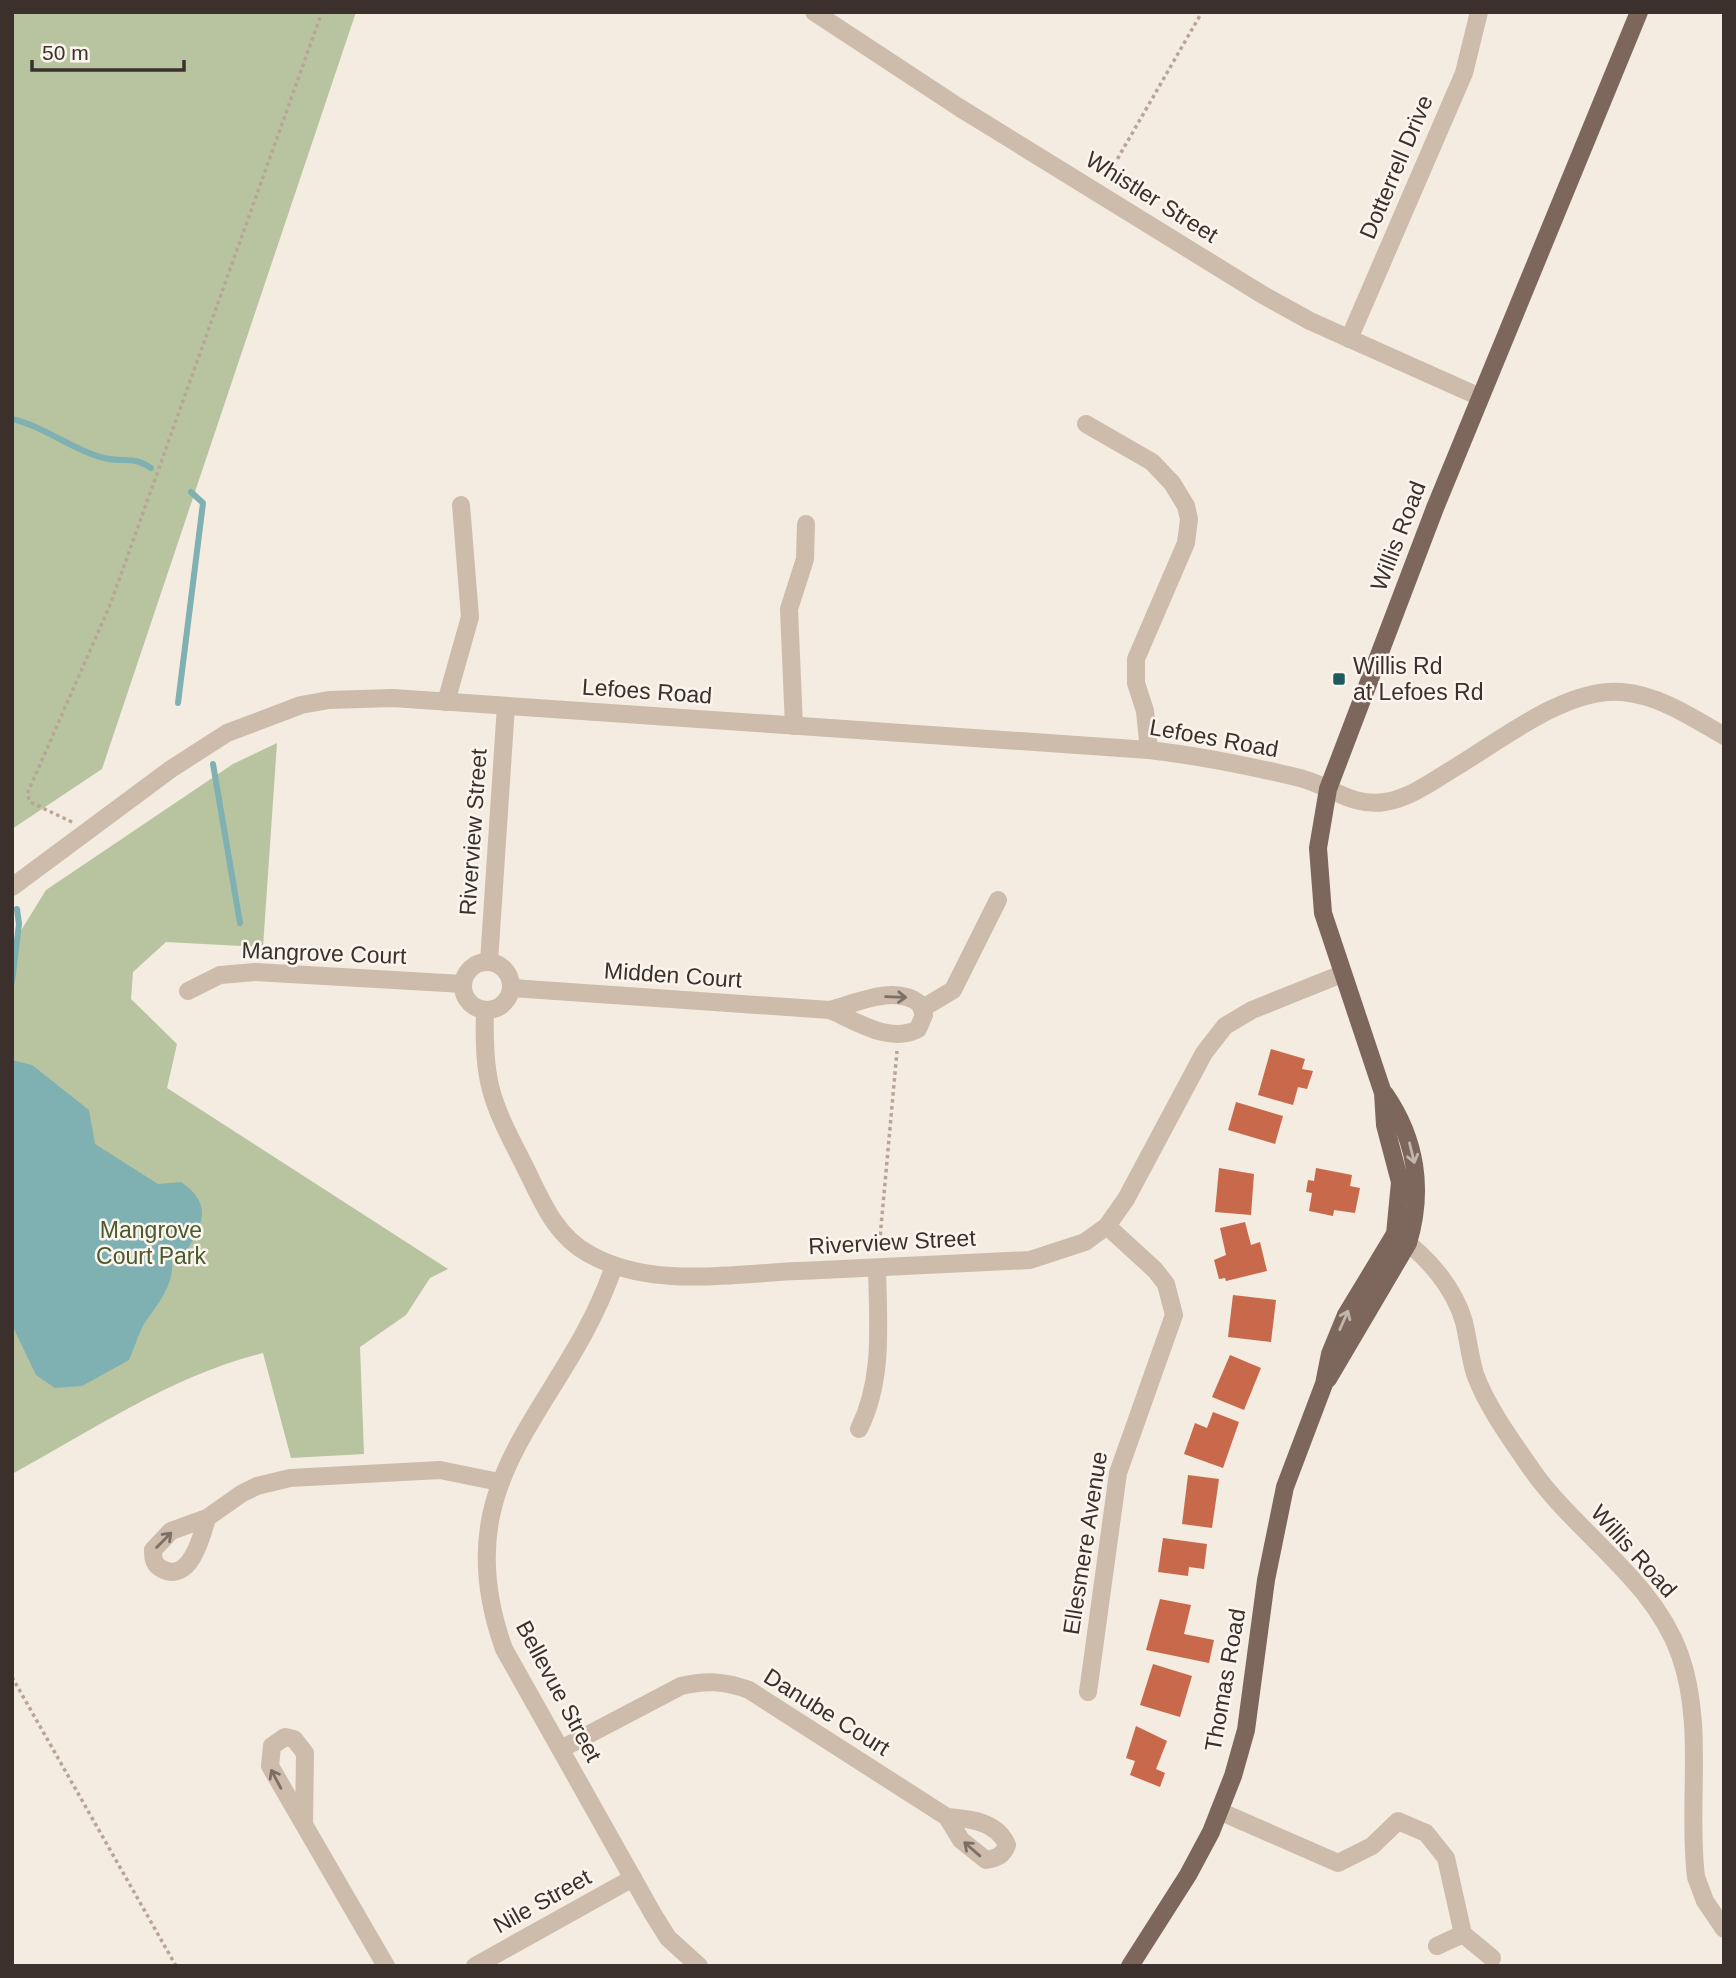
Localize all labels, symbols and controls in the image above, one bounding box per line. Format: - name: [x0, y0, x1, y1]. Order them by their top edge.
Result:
- scale bar: [32, 28, 184, 72]
- text: 50 m: [42, 41, 89, 64]
- street label: Dotterrell Drive: [1354, 91, 1438, 243]
- street label: Whistler Street: [1081, 146, 1223, 248]
- street label: Willis Road: [1365, 478, 1431, 594]
- place label: Willis Rd at Lefoes Rd: [1353, 653, 1483, 705]
- marker: Willis Rd at Lefoes Rd: [1331, 671, 1347, 687]
- street label: Lefoes Road: [581, 673, 713, 709]
- street label: Lefoes Road: [1148, 714, 1280, 762]
- street label: Riverview Street: [454, 747, 492, 916]
- street label: Mangrove Court: [241, 937, 407, 969]
- street label: Midden Court: [603, 957, 743, 993]
- one-way arrow: [885, 990, 908, 1003]
- one-way arrow: [1406, 1142, 1419, 1164]
- park label: Mangrove Court Park: [96, 1217, 206, 1269]
- street label: Riverview Street: [808, 1225, 977, 1259]
- one-way arrow: [1338, 1309, 1351, 1331]
- street label: Ellesmere Avenue: [1058, 1450, 1112, 1636]
- street label: Willis Road: [1586, 1500, 1682, 1602]
- one-way arrow: [155, 1531, 172, 1548]
- street label: Thomas Road: [1200, 1607, 1250, 1753]
- street label: Bellevue Street: [511, 1616, 607, 1767]
- street label: Danube Court: [759, 1663, 895, 1761]
- one-way arrow: [269, 1769, 283, 1790]
- one-way arrow: [963, 1841, 981, 1857]
- street label: Nile Street: [489, 1863, 596, 1938]

